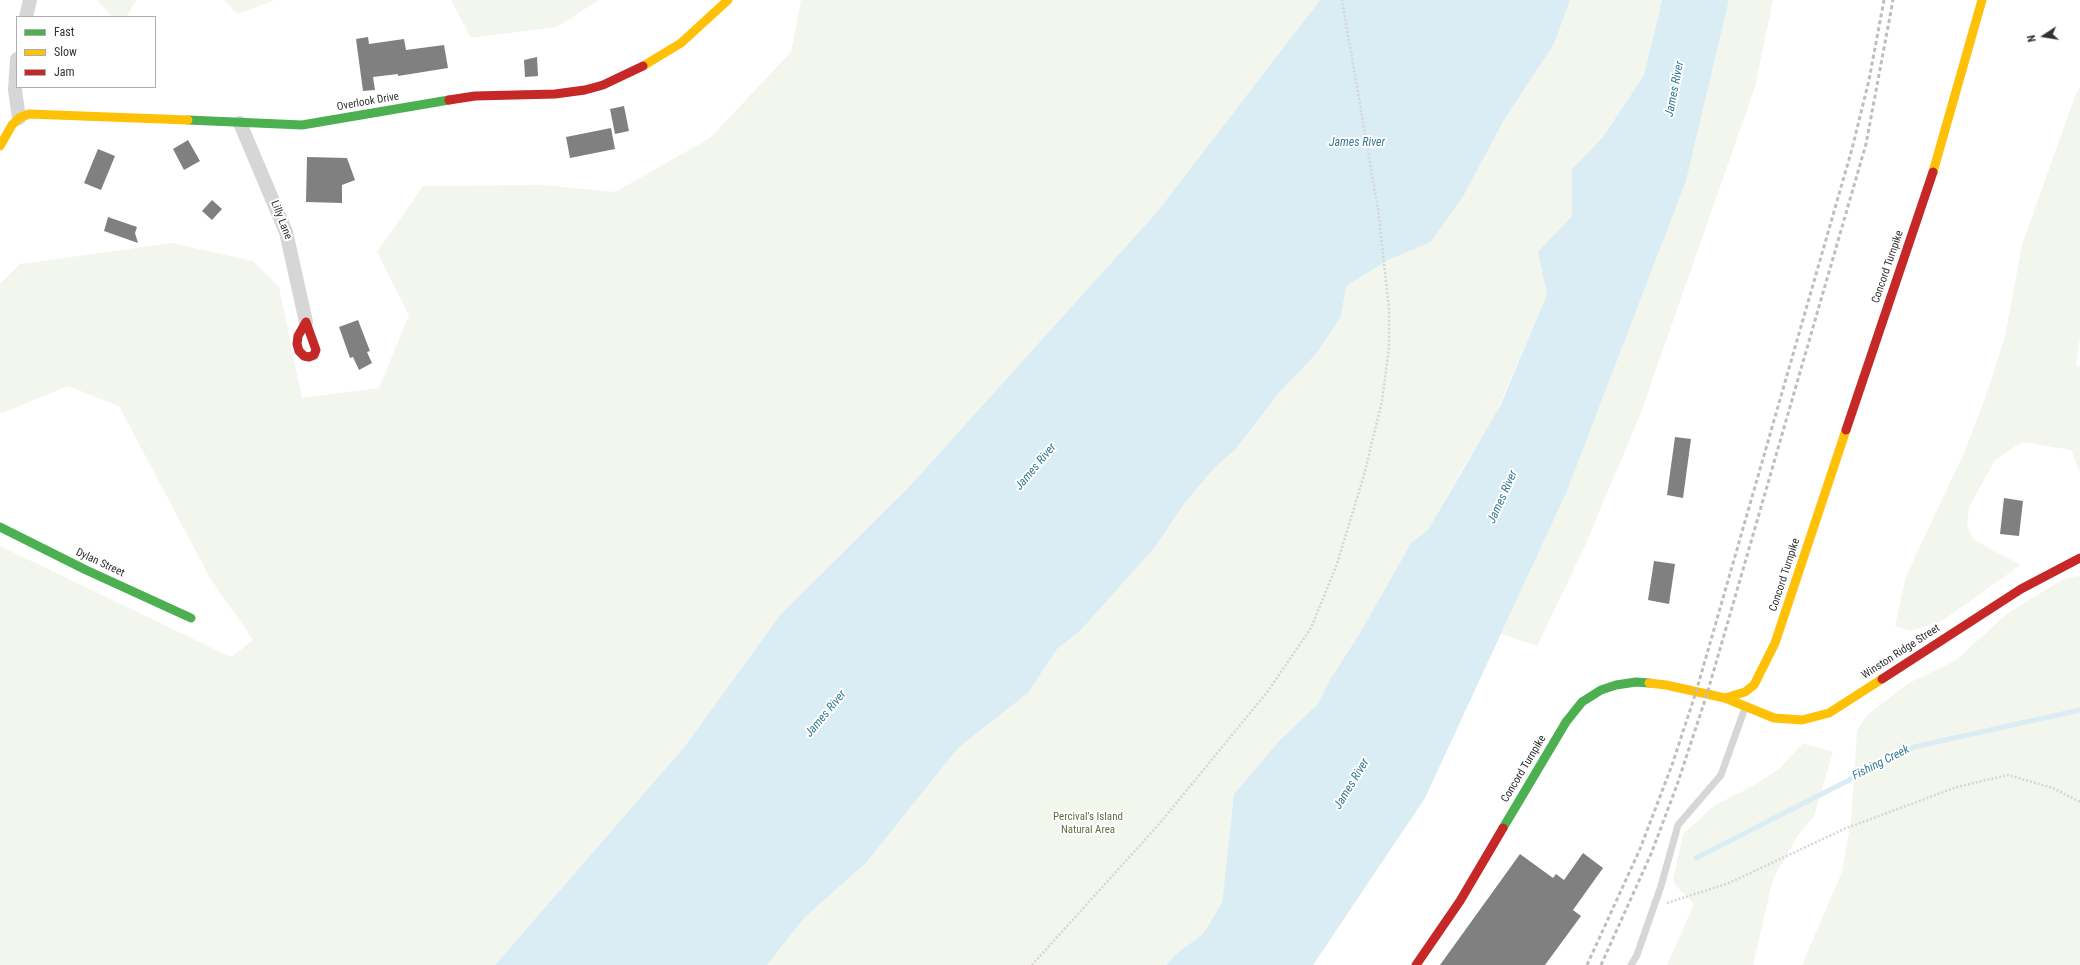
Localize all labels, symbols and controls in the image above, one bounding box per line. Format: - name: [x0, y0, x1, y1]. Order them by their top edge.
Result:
- legend: [16, 16, 156, 88]
- north arrow: [2024, 16, 2064, 56]
- text: Fast: [54, 25, 74, 39]
- text: N: [2025, 34, 2039, 43]
- text: Slow: [54, 45, 77, 59]
- water label: James River: [1663, 60, 1687, 118]
- text: Jam: [54, 65, 75, 79]
- street label: Overlook Drive: [336, 90, 400, 114]
- water label: James River: [1329, 136, 1385, 150]
- street label: Lilly Lane: [268, 199, 294, 241]
- street label: Concord Turnpike: [1869, 229, 1907, 305]
- water label: James River: [1012, 441, 1060, 493]
- water label: James River: [1485, 468, 1521, 526]
- street label: Concord Turnpike: [1767, 537, 1803, 613]
- street label: Dylan Street: [74, 546, 126, 580]
- street label: Winston Ridge Street: [1859, 622, 1943, 682]
- water label: James River: [802, 688, 850, 740]
- street label: Concord Turnpike: [1499, 733, 1549, 805]
- water label: Fishing Creek: [1850, 742, 1912, 784]
- water label: James River: [1331, 756, 1373, 812]
- park label: Percival's Island Natural Area: [1053, 810, 1123, 836]

